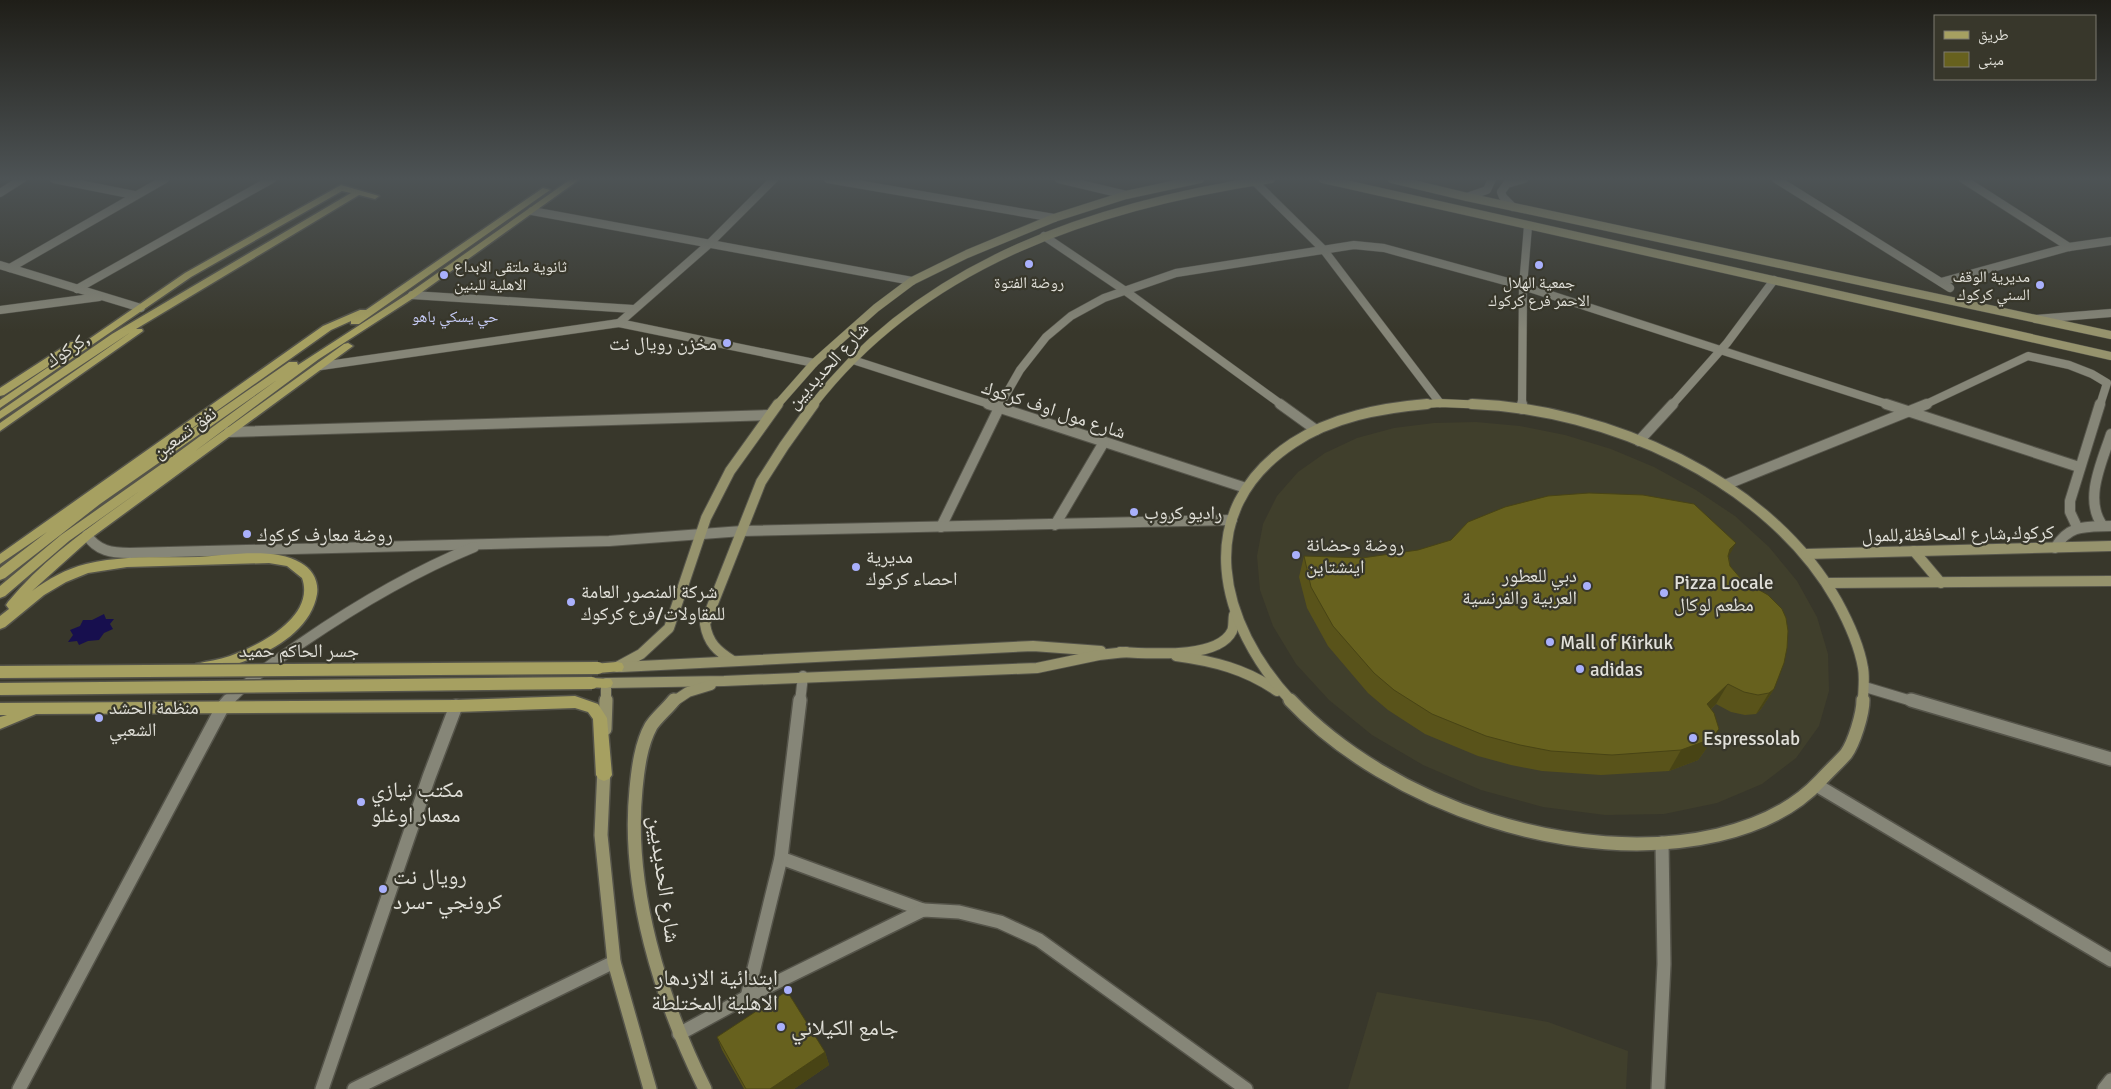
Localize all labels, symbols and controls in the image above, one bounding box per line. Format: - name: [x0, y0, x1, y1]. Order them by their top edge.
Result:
- legend: [1934, 15, 2096, 80]
- text: طريق: [1978, 26, 2009, 45]
- text: مبنى: [1978, 51, 2004, 70]
- place label: ثانوية ملتقى الابداع الاهلية للبنين: [454, 257, 567, 295]
- marker: روضة الفتوة: [1023, 258, 1035, 270]
- marker: جمعية الهلال الاحمر فرع كركوك: [1533, 259, 1545, 271]
- place label: مديرية الوقف السني كركوك: [1952, 267, 2030, 307]
- marker: ثانوية ملتقى الابداع الاهلية للبنين: [438, 269, 450, 281]
- place label: روضة الفتوة: [994, 273, 1064, 293]
- place label: جمعية الهلال الاحمر فرع كركوك: [1488, 273, 1590, 311]
- marker: مديرية الوقف السني كركوك: [2034, 279, 2046, 291]
- district label: حي يسكي باهو: [412, 307, 498, 329]
- street label: شارع الحديديين: [781, 317, 874, 414]
- street label: كركوك,: [41, 326, 94, 373]
- place label: مخزن رويال نت: [609, 332, 717, 356]
- marker: مخزن رويال نت: [721, 337, 733, 349]
- street label: شارع مول اوف كركوك: [979, 375, 1129, 445]
- street label: نفق تسعين: [148, 401, 222, 464]
- place label: راديو كروب: [1144, 501, 1222, 525]
- marker: راديو كروب: [1128, 506, 1140, 518]
- street label: كركوك,شارع المحافظة,للمول: [1862, 520, 2055, 548]
- place label: روضة معارف كركوك: [257, 523, 393, 547]
- marker: روضة معارف كركوك: [241, 528, 253, 540]
- place label: روضة وحضانة اينشتاين: [1306, 533, 1404, 579]
- place label: مديرية احصاء كركوك: [866, 545, 958, 591]
- marker: روضة وحضانة اينشتاين: [1290, 549, 1302, 561]
- marker: مديرية احصاء كركوك: [850, 561, 862, 573]
- place label: دبي للعطور العربية والفرنسية: [1462, 564, 1577, 610]
- place label: Pizza Locale مطعم لوكال: [1674, 571, 1774, 617]
- place label: شركة المنصور العامة للمقاولات/فرع كركوك: [581, 580, 725, 626]
- marker: دبي للعطور العربية والفرنسية: [1581, 580, 1593, 592]
- marker: Pizza Locale مطعم لوكال: [1658, 587, 1670, 599]
- marker: شركة المنصور العامة للمقاولات/فرع كركوك: [565, 596, 577, 608]
- place label: Mall of Kirkuk: [1560, 631, 1673, 655]
- marker: Mall of Kirkuk: [1544, 636, 1556, 648]
- street label: جسر الحاكم حميد: [239, 639, 359, 663]
- place label: adidas: [1590, 658, 1643, 682]
- marker: adidas: [1574, 663, 1586, 675]
- place label: منظمة الحشد الشعبي: [109, 696, 199, 745]
- marker: منظمة الحشد الشعبي: [93, 712, 105, 724]
- place label: Espressolab: [1703, 727, 1800, 751]
- marker: Espressolab: [1687, 732, 1699, 744]
- place label: مكتب نيازي معمار اوغلو: [371, 776, 464, 828]
- marker: مكتب نيازي معمار اوغلو: [355, 796, 367, 808]
- street label: شارع الحديديين: [642, 814, 687, 944]
- place label: رويال نت كرونجي -سرد: [393, 863, 502, 919]
- marker: رويال نت كرونجي -سرد: [377, 883, 389, 895]
- place label: ابتدائية الازدهار الاهلية المختلطة: [651, 964, 778, 1016]
- marker: ابتدائية الازدهار الاهلية المختلطة: [782, 984, 794, 996]
- place label: جامع الكيلاني: [791, 1014, 898, 1045]
- marker: جامع الكيلاني: [775, 1021, 787, 1033]

